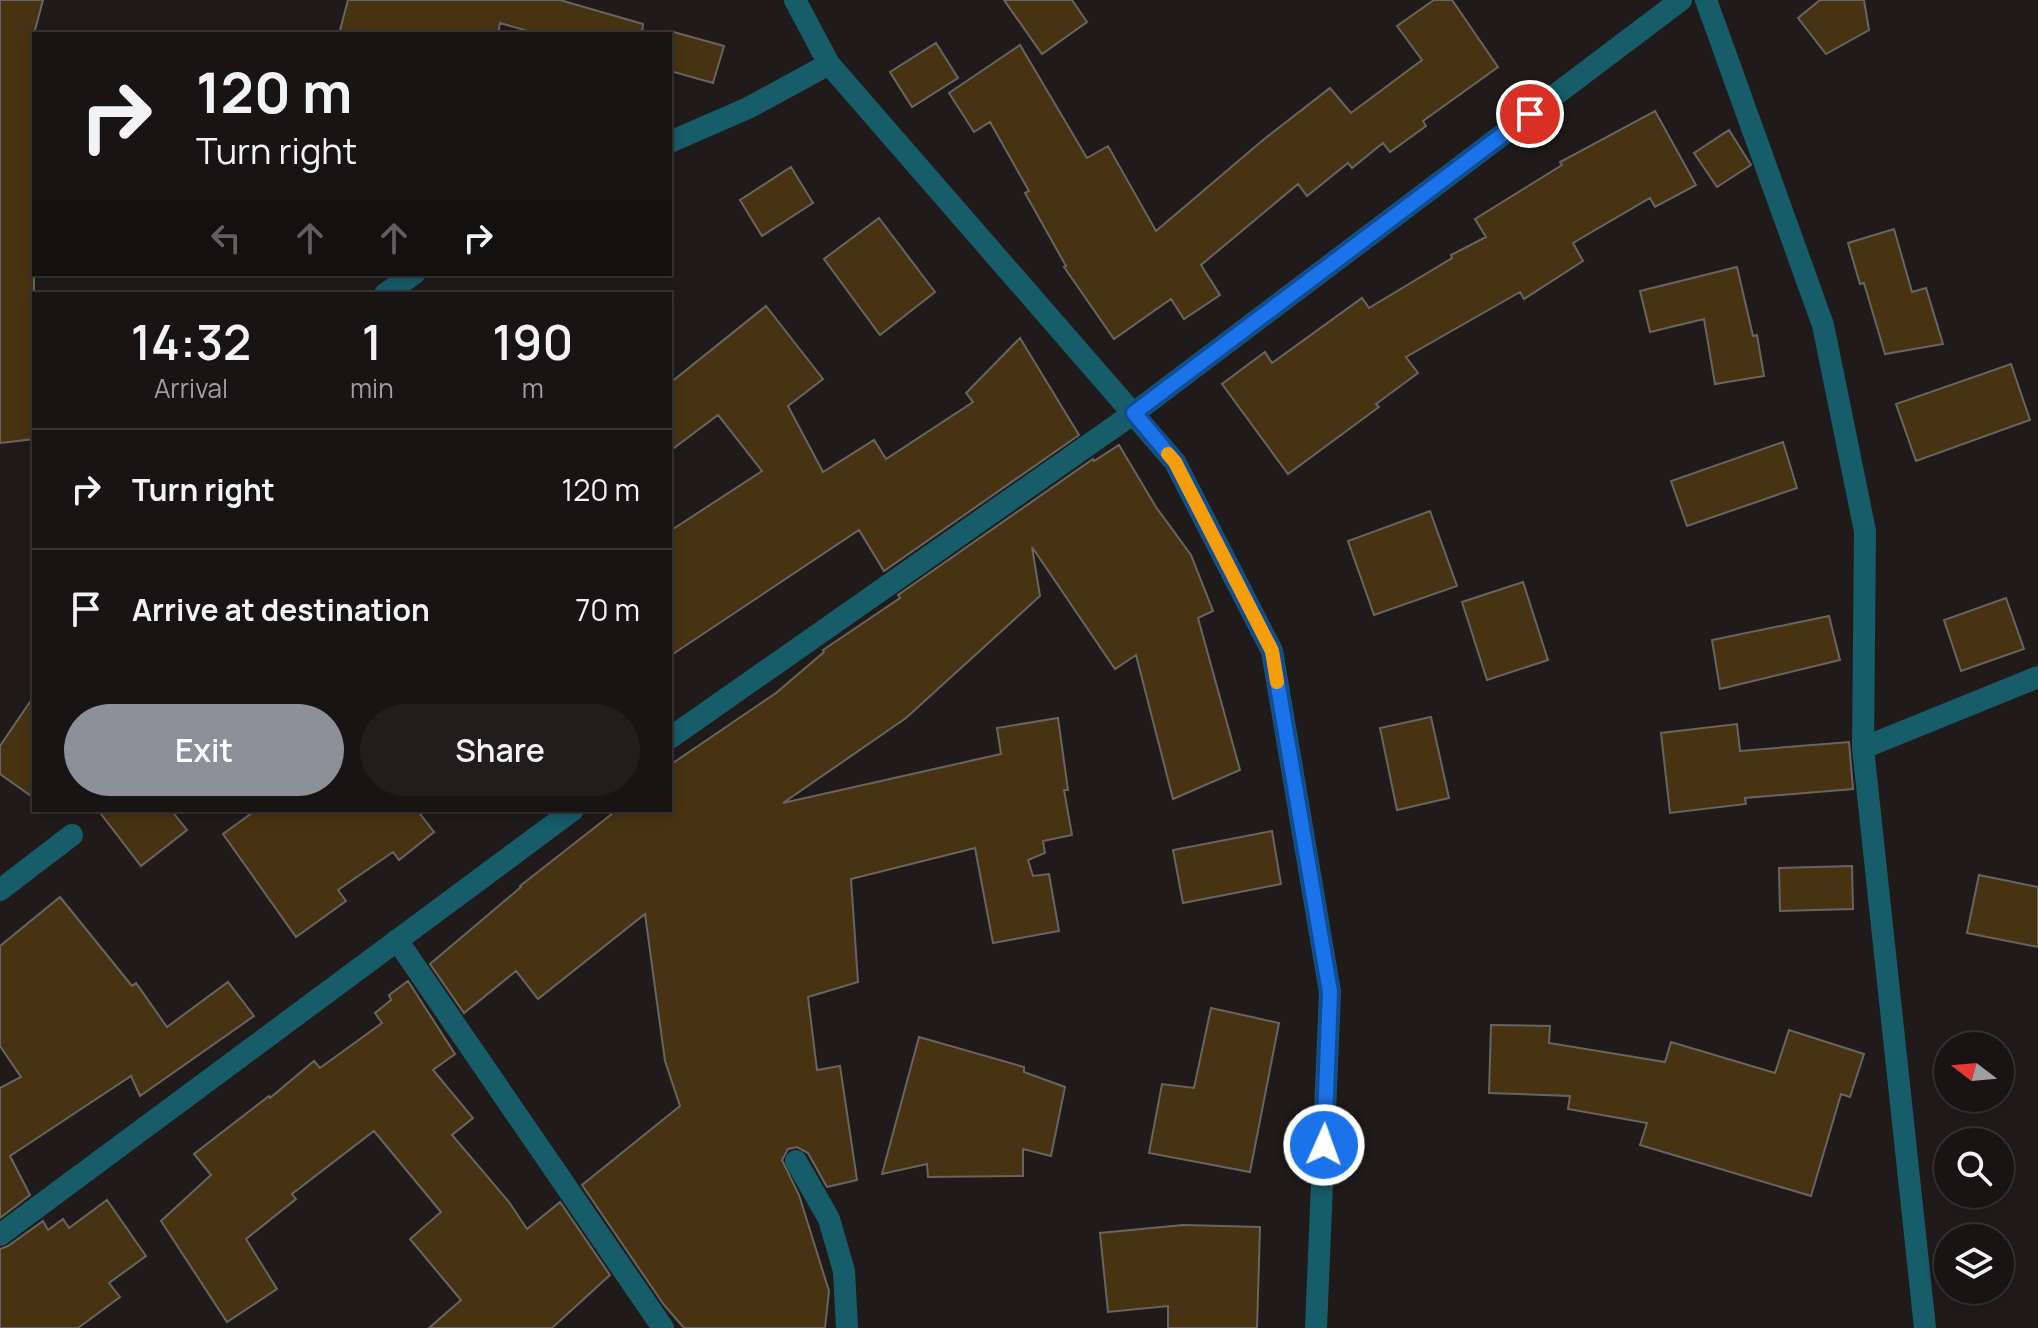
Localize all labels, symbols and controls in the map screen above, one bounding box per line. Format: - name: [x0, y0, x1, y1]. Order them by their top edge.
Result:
- text: 120 m: [196, 53, 352, 130]
- icon: right: [64, 64, 168, 168]
- pin: [1496, 80, 1564, 148]
- icon: arrive: [1508, 92, 1552, 136]
- text: Turn right: [196, 126, 357, 175]
- icon: left: [204, 216, 248, 260]
- icon: ahead: [288, 216, 332, 260]
- icon: ahead: [372, 216, 416, 260]
- icon: right: [456, 216, 500, 260]
- text: 14:32: [131, 309, 251, 374]
- text: 1: [362, 309, 382, 374]
- text: 190: [492, 309, 573, 374]
- text: Arrival: [154, 370, 228, 406]
- text: min: [350, 370, 394, 406]
- text: m: [522, 370, 544, 406]
- icon: right: [64, 467, 108, 511]
- text: Turn right: [132, 469, 275, 510]
- text: 120 m: [561, 469, 640, 510]
- icon: arrive: [64, 587, 108, 631]
- text: Arrive at destination: [132, 589, 430, 630]
- text: 70 m: [575, 589, 640, 630]
- button: Exit: [64, 704, 344, 796]
- button: Share: [360, 704, 640, 796]
- north arrow: [1934, 1032, 2014, 1112]
- map controls: [1934, 1032, 2014, 1304]
- position arrow: [1282, 1103, 1366, 1187]
- button: search: [1934, 1128, 2014, 1208]
- button: layers: [1934, 1224, 2014, 1304]

